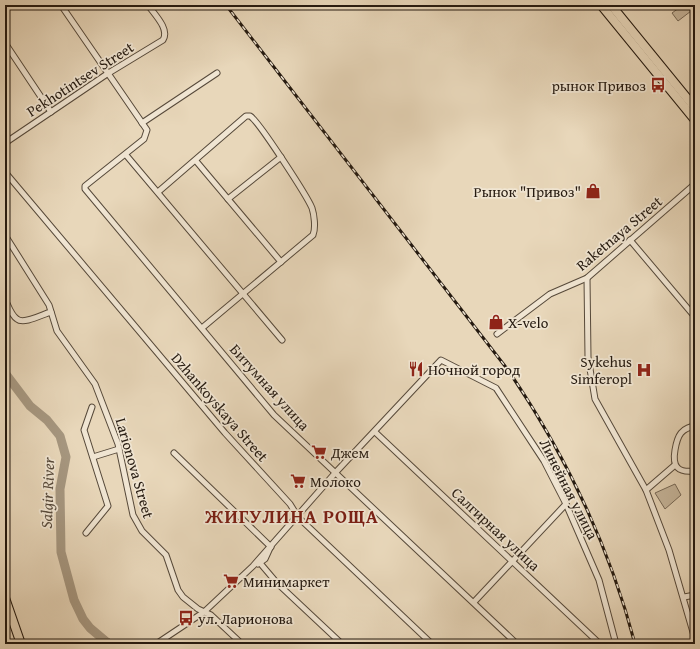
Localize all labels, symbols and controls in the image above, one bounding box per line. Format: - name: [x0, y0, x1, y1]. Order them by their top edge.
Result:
- street label: Pekhotintsev Street: [22, 36, 138, 122]
- place label: рынок Привоз: [552, 75, 646, 96]
- bus stop icon: рынок Привоз: [649, 76, 667, 94]
- place label: Рынок "Привоз": [474, 181, 581, 202]
- shop icon: Рынок "Привоз": [584, 182, 602, 200]
- street label: Raketnaya Street: [571, 190, 667, 275]
- place label: X-velo: [508, 312, 549, 333]
- shop icon: X-velo: [487, 313, 505, 331]
- street label: Битумная улица: [225, 339, 315, 436]
- street label: Dzhankoyskaya Street: [167, 348, 274, 467]
- place label: Sykehus Simferopl: [570, 351, 632, 389]
- place label: Ночной город: [428, 359, 520, 380]
- restaurant icon: Ночной город: [407, 360, 425, 378]
- hospital icon: Sykehus Simferopl: [635, 361, 653, 379]
- street label: Larionova Street: [111, 415, 160, 521]
- street label: Линейная улица: [535, 435, 604, 544]
- place label: Джем: [330, 442, 370, 463]
- supermarket icon: Джем: [310, 443, 328, 461]
- water label: Salgir River: [34, 456, 60, 529]
- place label: Молоко: [310, 471, 361, 492]
- supermarket icon: Молоко: [289, 472, 307, 490]
- street label: Салгирная улица: [447, 482, 546, 576]
- district label: ЖИГУЛИНА РОЩА: [204, 502, 379, 530]
- place label: Минимаркет: [243, 571, 330, 592]
- supermarket icon: Минимаркет: [222, 572, 240, 590]
- place label: ул. Ларионова: [197, 608, 294, 629]
- bus stop icon: ул. Ларионова: [177, 609, 195, 627]

